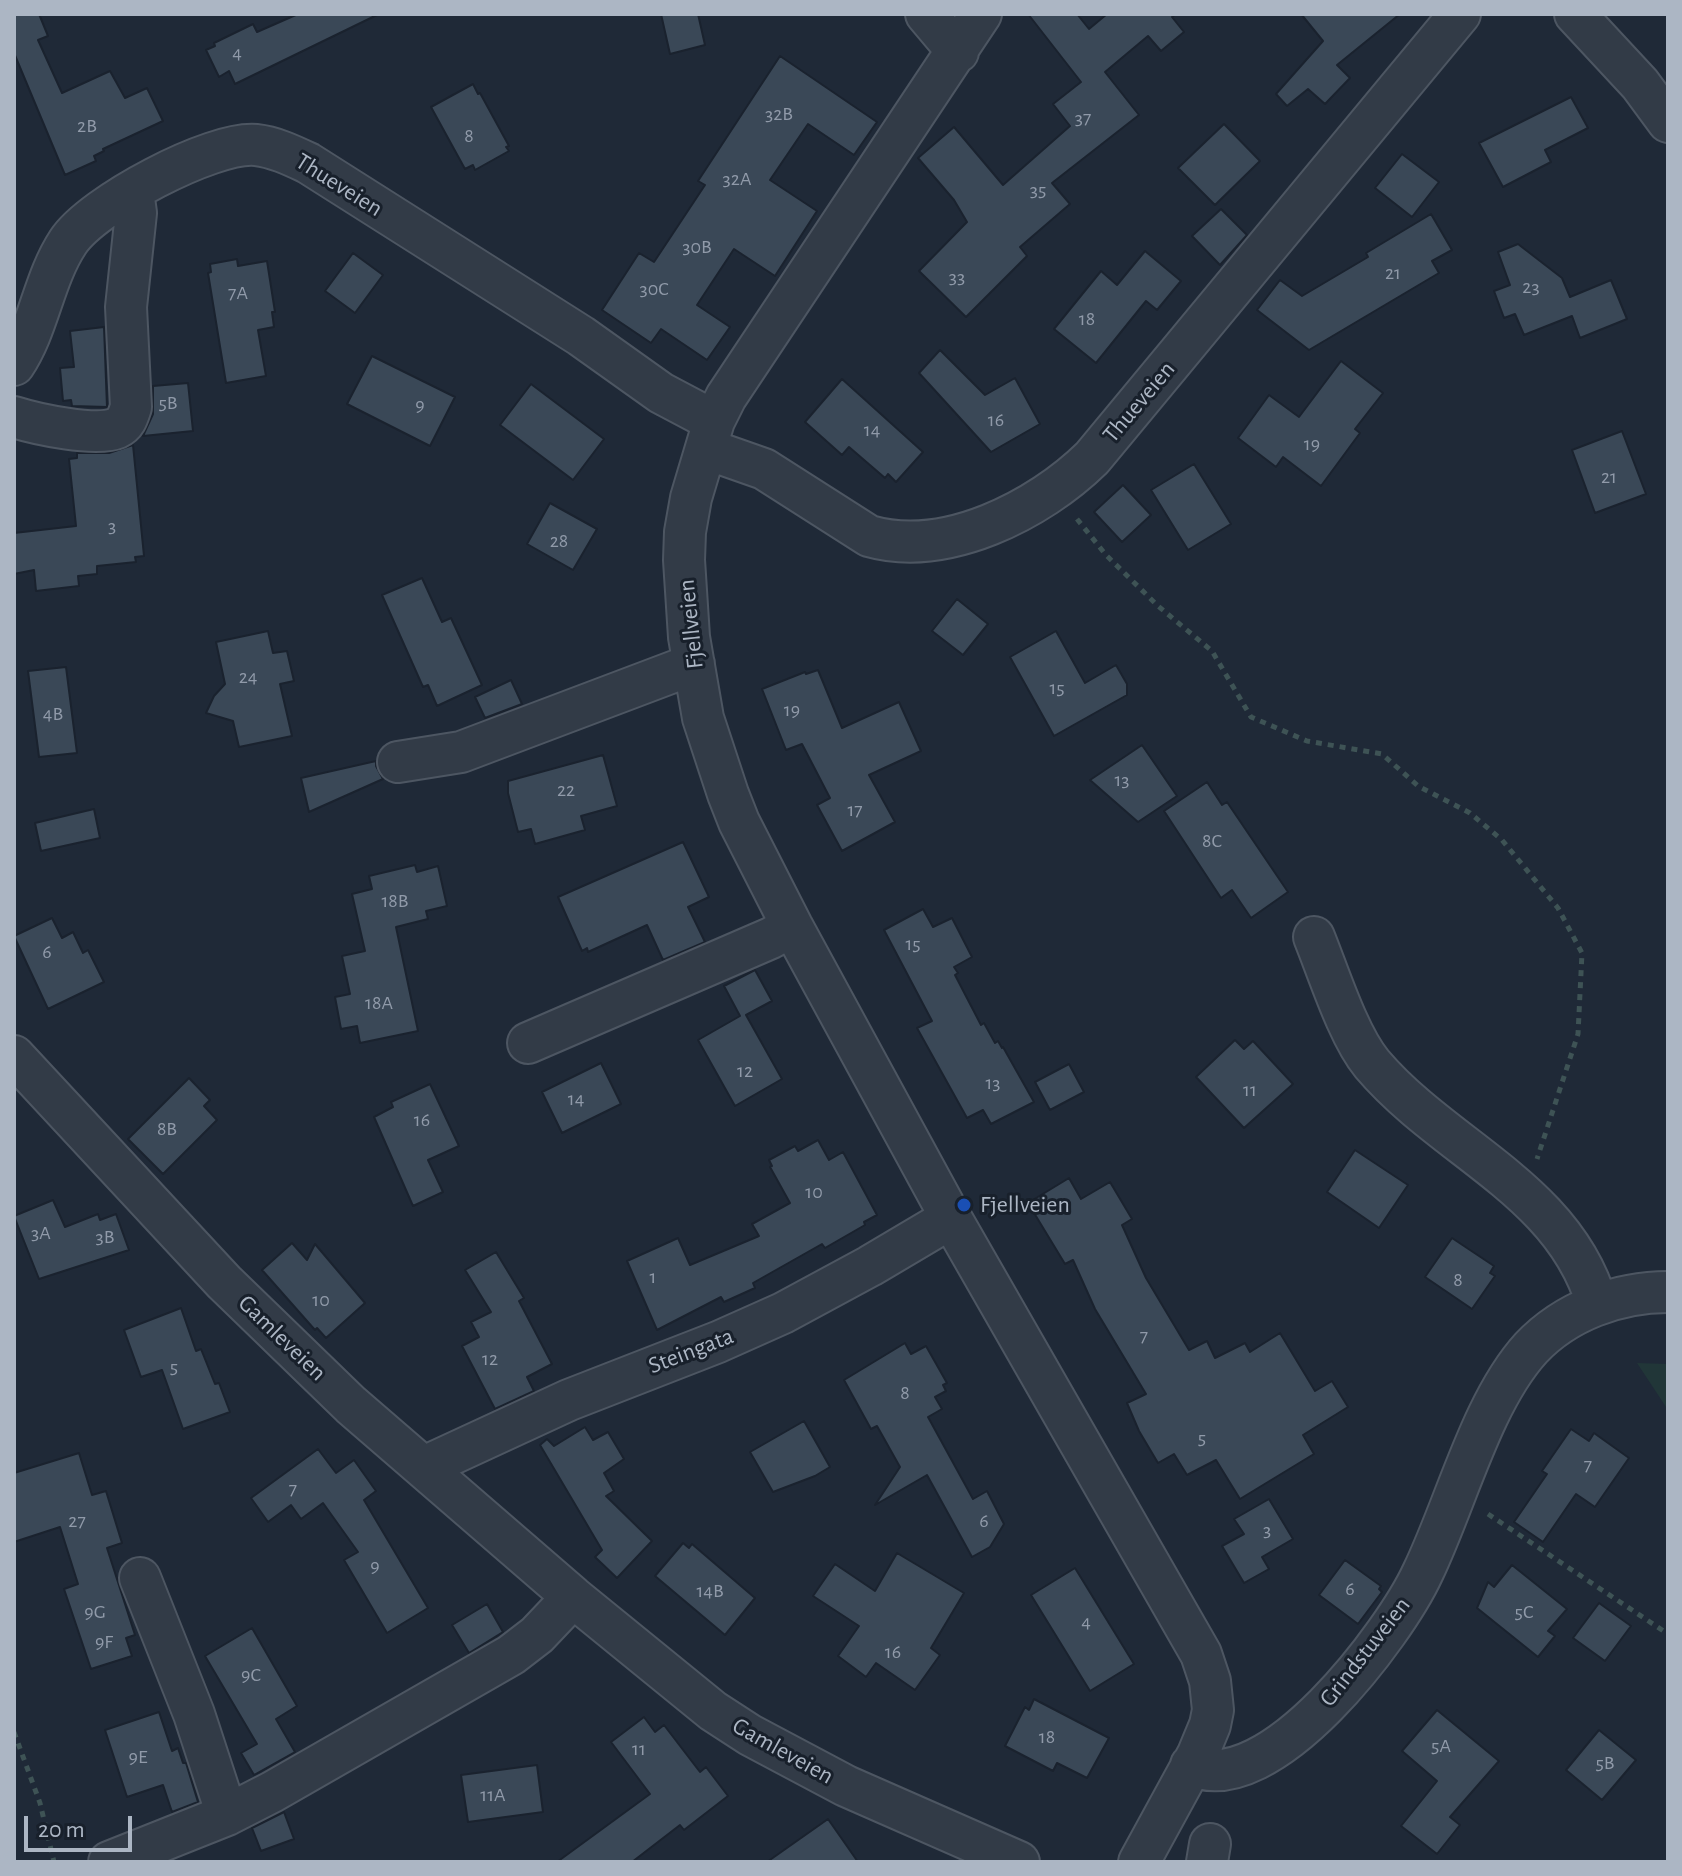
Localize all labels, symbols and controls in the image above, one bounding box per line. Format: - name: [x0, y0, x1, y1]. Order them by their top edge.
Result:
- house number: 4: [232, 41, 242, 65]
- house number: 32B: [765, 102, 793, 126]
- house number: 37: [1075, 106, 1091, 130]
- house number: 2B: [77, 114, 97, 138]
- house number: 8: [464, 124, 474, 148]
- street label: Thueveien: [290, 147, 388, 223]
- house number: 32A: [723, 167, 751, 191]
- house number: 35: [1030, 178, 1046, 202]
- house number: 30B: [682, 235, 712, 259]
- house number: 21: [1385, 261, 1401, 285]
- house number: 33: [949, 265, 965, 289]
- house number: 23: [1522, 275, 1540, 299]
- house number: 30C: [639, 277, 669, 301]
- house number: 7A: [228, 281, 248, 305]
- house number: 18: [1079, 307, 1095, 331]
- street label: Thueveien: [1097, 355, 1181, 449]
- house number: 5B: [158, 391, 178, 415]
- house number: 9: [415, 393, 425, 417]
- house number: 16: [988, 408, 1004, 432]
- house number: 14: [864, 418, 880, 442]
- house number: 19: [1304, 432, 1320, 456]
- house number: 21: [1601, 465, 1617, 489]
- house number: 3: [108, 514, 116, 538]
- house number: 28: [550, 529, 568, 553]
- street label: Fjellveien: [672, 578, 710, 670]
- house number: 24: [239, 665, 257, 689]
- house number: 15: [1049, 676, 1065, 700]
- house number: 19: [784, 698, 800, 722]
- house number: 4B: [43, 702, 63, 726]
- house number: 13: [1114, 768, 1130, 792]
- house number: 22: [557, 778, 575, 802]
- house number: 17: [847, 798, 863, 822]
- house number: 8C: [1202, 829, 1222, 853]
- house number: 18B: [381, 889, 409, 913]
- house number: 15: [905, 932, 921, 956]
- house number: 6: [42, 940, 52, 964]
- house number: 18A: [365, 991, 393, 1015]
- house number: 12: [737, 1059, 753, 1083]
- house number: 13: [985, 1071, 1001, 1095]
- house number: 11: [1243, 1078, 1257, 1102]
- house number: 14: [568, 1087, 584, 1111]
- house number: 16: [414, 1108, 430, 1132]
- house number: 8B: [157, 1117, 177, 1141]
- house number: 10: [805, 1180, 823, 1204]
- place label: Fjellveien: [980, 1191, 1070, 1219]
- marker: Fjellveien: [955, 1196, 973, 1214]
- house number: 3A: [31, 1221, 51, 1245]
- house number: 3B: [96, 1225, 114, 1249]
- house number: 1: [650, 1265, 656, 1289]
- house number: 8: [1453, 1268, 1463, 1292]
- house number: 10: [312, 1288, 330, 1312]
- street label: Gamleveien: [232, 1289, 332, 1387]
- street label: Steingata: [644, 1322, 738, 1380]
- house number: 7: [1140, 1324, 1148, 1348]
- house number: 12: [482, 1347, 498, 1371]
- house number: 5: [170, 1355, 178, 1379]
- house number: 8: [900, 1381, 910, 1405]
- house number: 5: [1198, 1426, 1206, 1450]
- house number: 7: [1584, 1453, 1592, 1477]
- house number: 7: [289, 1477, 297, 1501]
- house number: 27: [68, 1509, 86, 1533]
- house number: 6: [979, 1509, 989, 1533]
- house number: 3: [1263, 1518, 1271, 1542]
- house number: 9: [370, 1554, 380, 1578]
- house number: 6: [1345, 1577, 1355, 1601]
- house number: 14B: [696, 1579, 724, 1603]
- street label: Grindstuveien: [1313, 1592, 1417, 1712]
- house number: 9G: [84, 1600, 106, 1624]
- house number: 5C: [1515, 1600, 1533, 1624]
- house number: 4: [1081, 1610, 1091, 1634]
- house number: 9F: [95, 1630, 113, 1654]
- house number: 16: [885, 1640, 901, 1664]
- house number: 9C: [241, 1663, 261, 1687]
- street label: Gamleveien: [727, 1711, 839, 1791]
- house number: 18: [1039, 1725, 1055, 1749]
- house number: 5A: [1431, 1734, 1451, 1758]
- house number: 11: [632, 1737, 646, 1761]
- house number: 9E: [128, 1745, 148, 1769]
- house number: 5B: [1595, 1751, 1615, 1775]
- house number: 11A: [480, 1783, 506, 1807]
- scale bar: [28, 1800, 136, 1850]
- text: 20 m: [38, 1818, 85, 1842]

